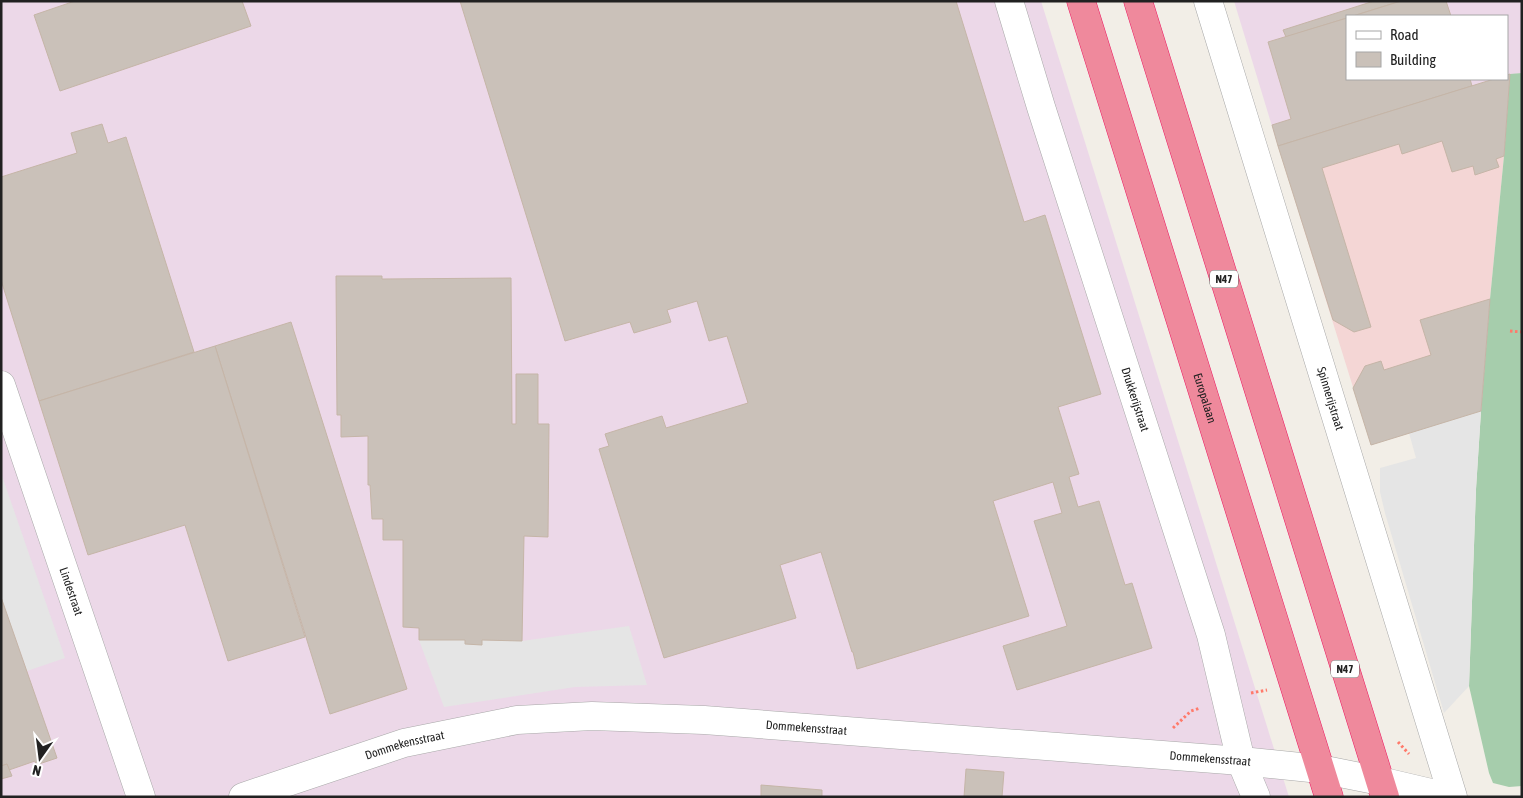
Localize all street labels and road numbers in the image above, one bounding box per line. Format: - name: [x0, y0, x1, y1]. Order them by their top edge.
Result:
- road number: N47: [1210, 270, 1238, 288]
- street label: Spinnerijstraat: [1314, 365, 1347, 432]
- street label: Drukkerijstraat: [1118, 366, 1152, 434]
- street label: Europalaan: [1190, 371, 1219, 425]
- street label: Lindestraat: [56, 565, 86, 618]
- road number: N47: [1331, 661, 1359, 678]
- street label: Dommekensstraat: [765, 718, 848, 738]
- street label: Dommekensstraat: [363, 728, 446, 763]
- street label: Dommekensstraat: [1169, 749, 1252, 769]

